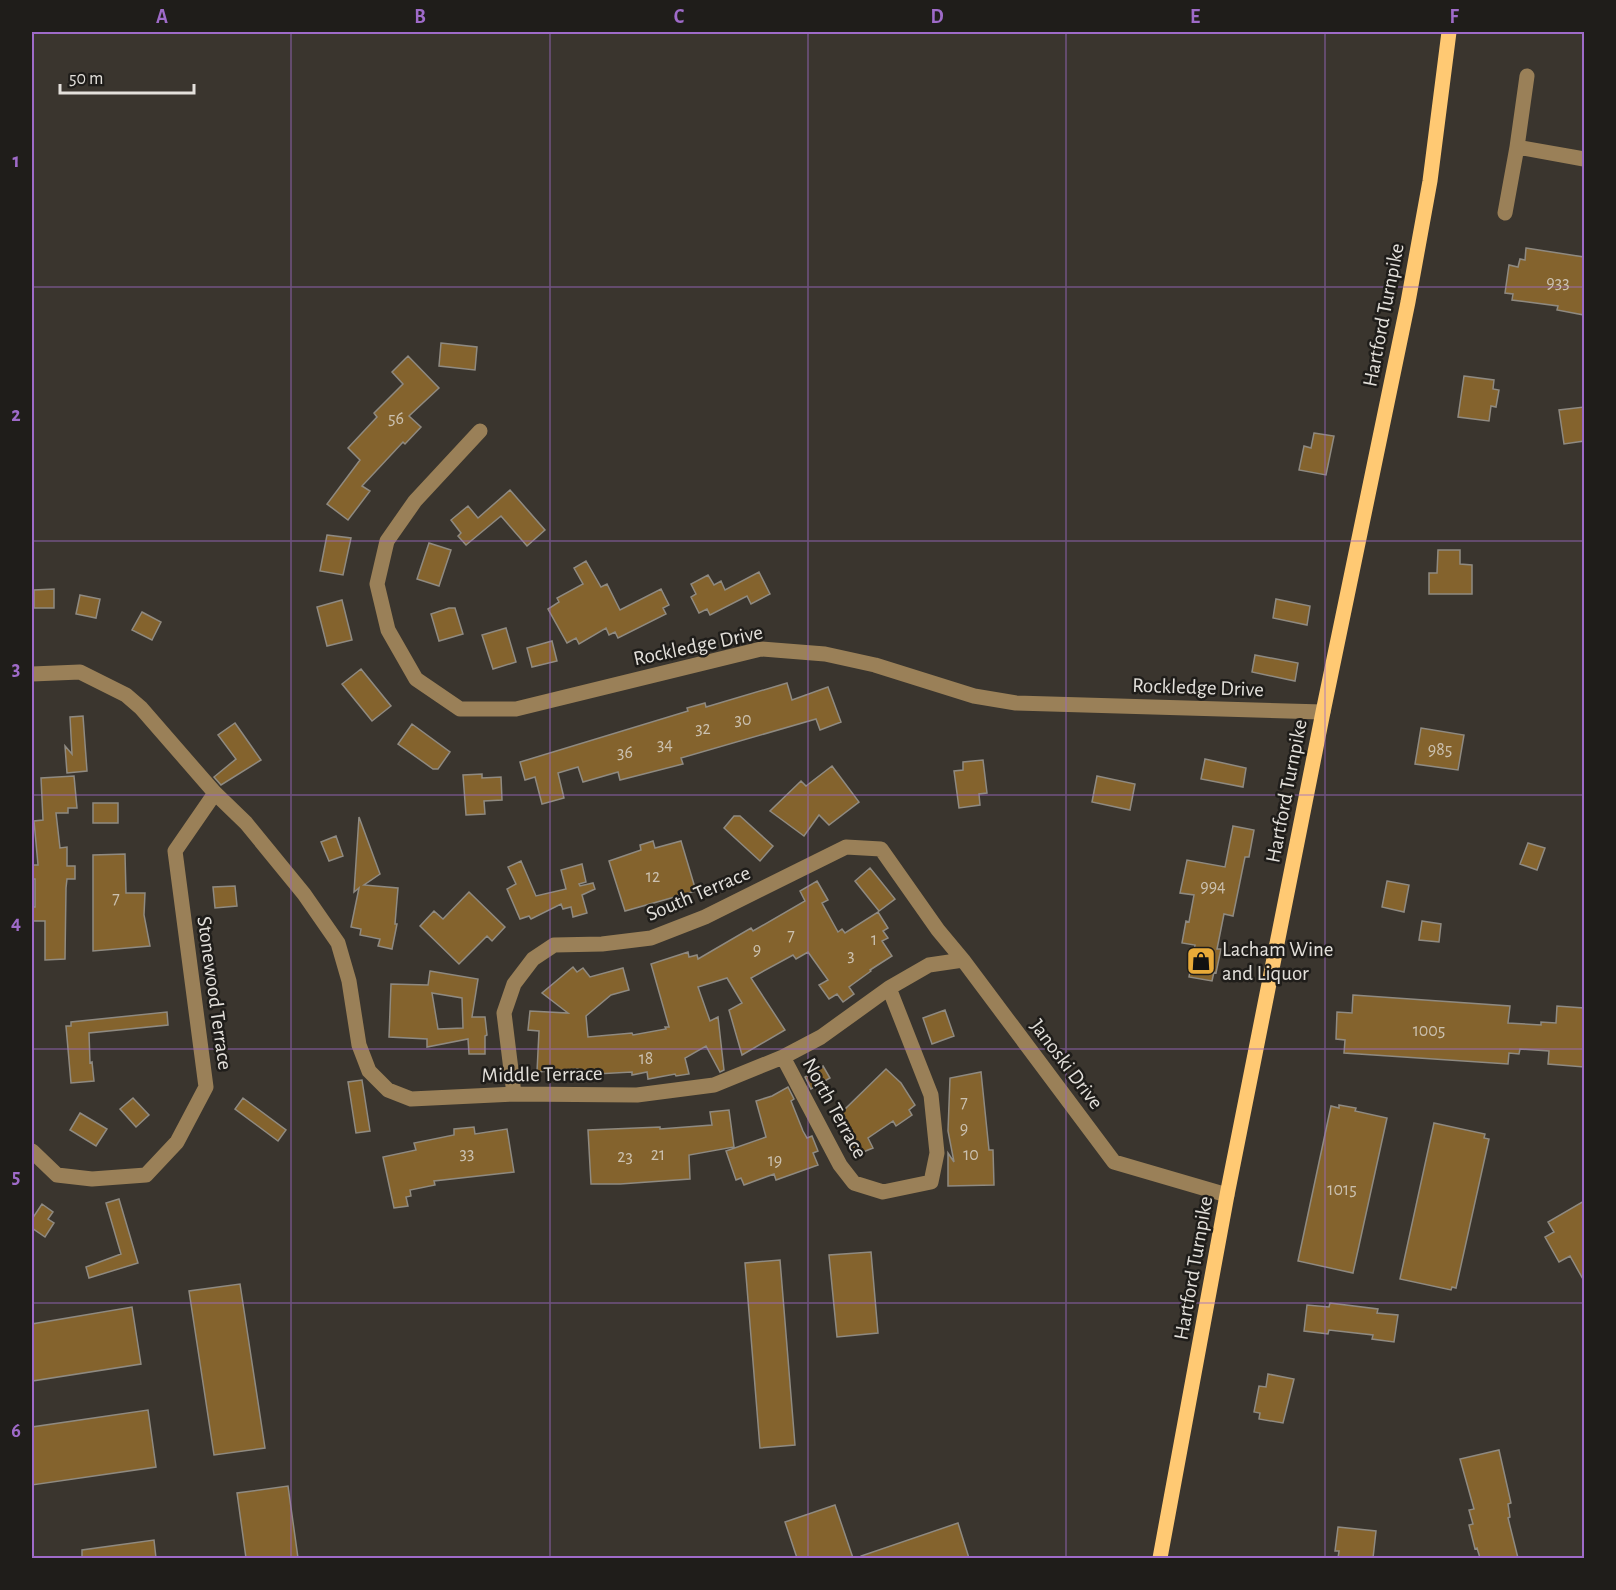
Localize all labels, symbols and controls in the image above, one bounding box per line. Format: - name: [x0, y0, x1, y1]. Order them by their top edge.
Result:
- text: A: [156, 7, 168, 27]
- text: B: [414, 7, 426, 27]
- text: C: [674, 7, 685, 27]
- text: D: [930, 7, 944, 27]
- text: E: [1190, 7, 1200, 27]
- text: F: [1449, 7, 1459, 27]
- scale bar: [60, 57, 194, 95]
- text: 50 m: [69, 70, 103, 88]
- text: 1: [12, 151, 20, 171]
- street label: Hartford Turnpike: [1359, 242, 1408, 389]
- house number: 933: [1546, 274, 1570, 292]
- text: 2: [11, 405, 21, 425]
- house number: 56: [388, 410, 404, 428]
- street label: Rockledge Drive: [632, 622, 765, 669]
- text: 3: [12, 659, 20, 679]
- street label: Rockledge Drive: [1132, 675, 1264, 700]
- house number: 30: [735, 711, 751, 729]
- street label: Hartford Turnpike: [1262, 718, 1311, 865]
- house number: 32: [695, 720, 711, 738]
- house number: 34: [657, 736, 673, 754]
- house number: 985: [1428, 741, 1452, 759]
- house number: 36: [617, 744, 633, 762]
- street label: South Terrace: [643, 862, 753, 925]
- house number: 12: [646, 868, 660, 886]
- house number: 994: [1200, 878, 1226, 896]
- house number: 7: [112, 890, 120, 908]
- text: 4: [11, 913, 21, 933]
- street label: Stonewood Terrace: [193, 915, 236, 1071]
- house number: 7: [787, 927, 795, 945]
- house number: 1: [871, 931, 877, 949]
- place label: Lacham Wine and Liquor: [1222, 939, 1334, 984]
- house number: 9: [753, 941, 761, 959]
- shop icon: Lacham Wine and Liquor: [1185, 945, 1217, 977]
- house number: 3: [847, 947, 855, 965]
- street label: Janoski Drive: [1026, 1016, 1107, 1113]
- house number: 1005: [1413, 1022, 1445, 1040]
- house number: 18: [639, 1050, 653, 1068]
- street label: North Terrace: [798, 1054, 871, 1162]
- street label: Middle Terrace: [481, 1063, 603, 1086]
- house number: 7: [960, 1094, 968, 1112]
- house number: 9: [960, 1120, 968, 1138]
- house number: 33: [460, 1145, 474, 1163]
- house number: 21: [651, 1146, 665, 1164]
- house number: 10: [963, 1146, 979, 1164]
- house number: 23: [617, 1148, 633, 1166]
- house number: 19: [768, 1152, 782, 1170]
- text: 5: [12, 1167, 20, 1187]
- house number: 1015: [1327, 1181, 1357, 1199]
- street label: Hartford Turnpike: [1171, 1195, 1216, 1342]
- text: 6: [11, 1421, 21, 1441]

